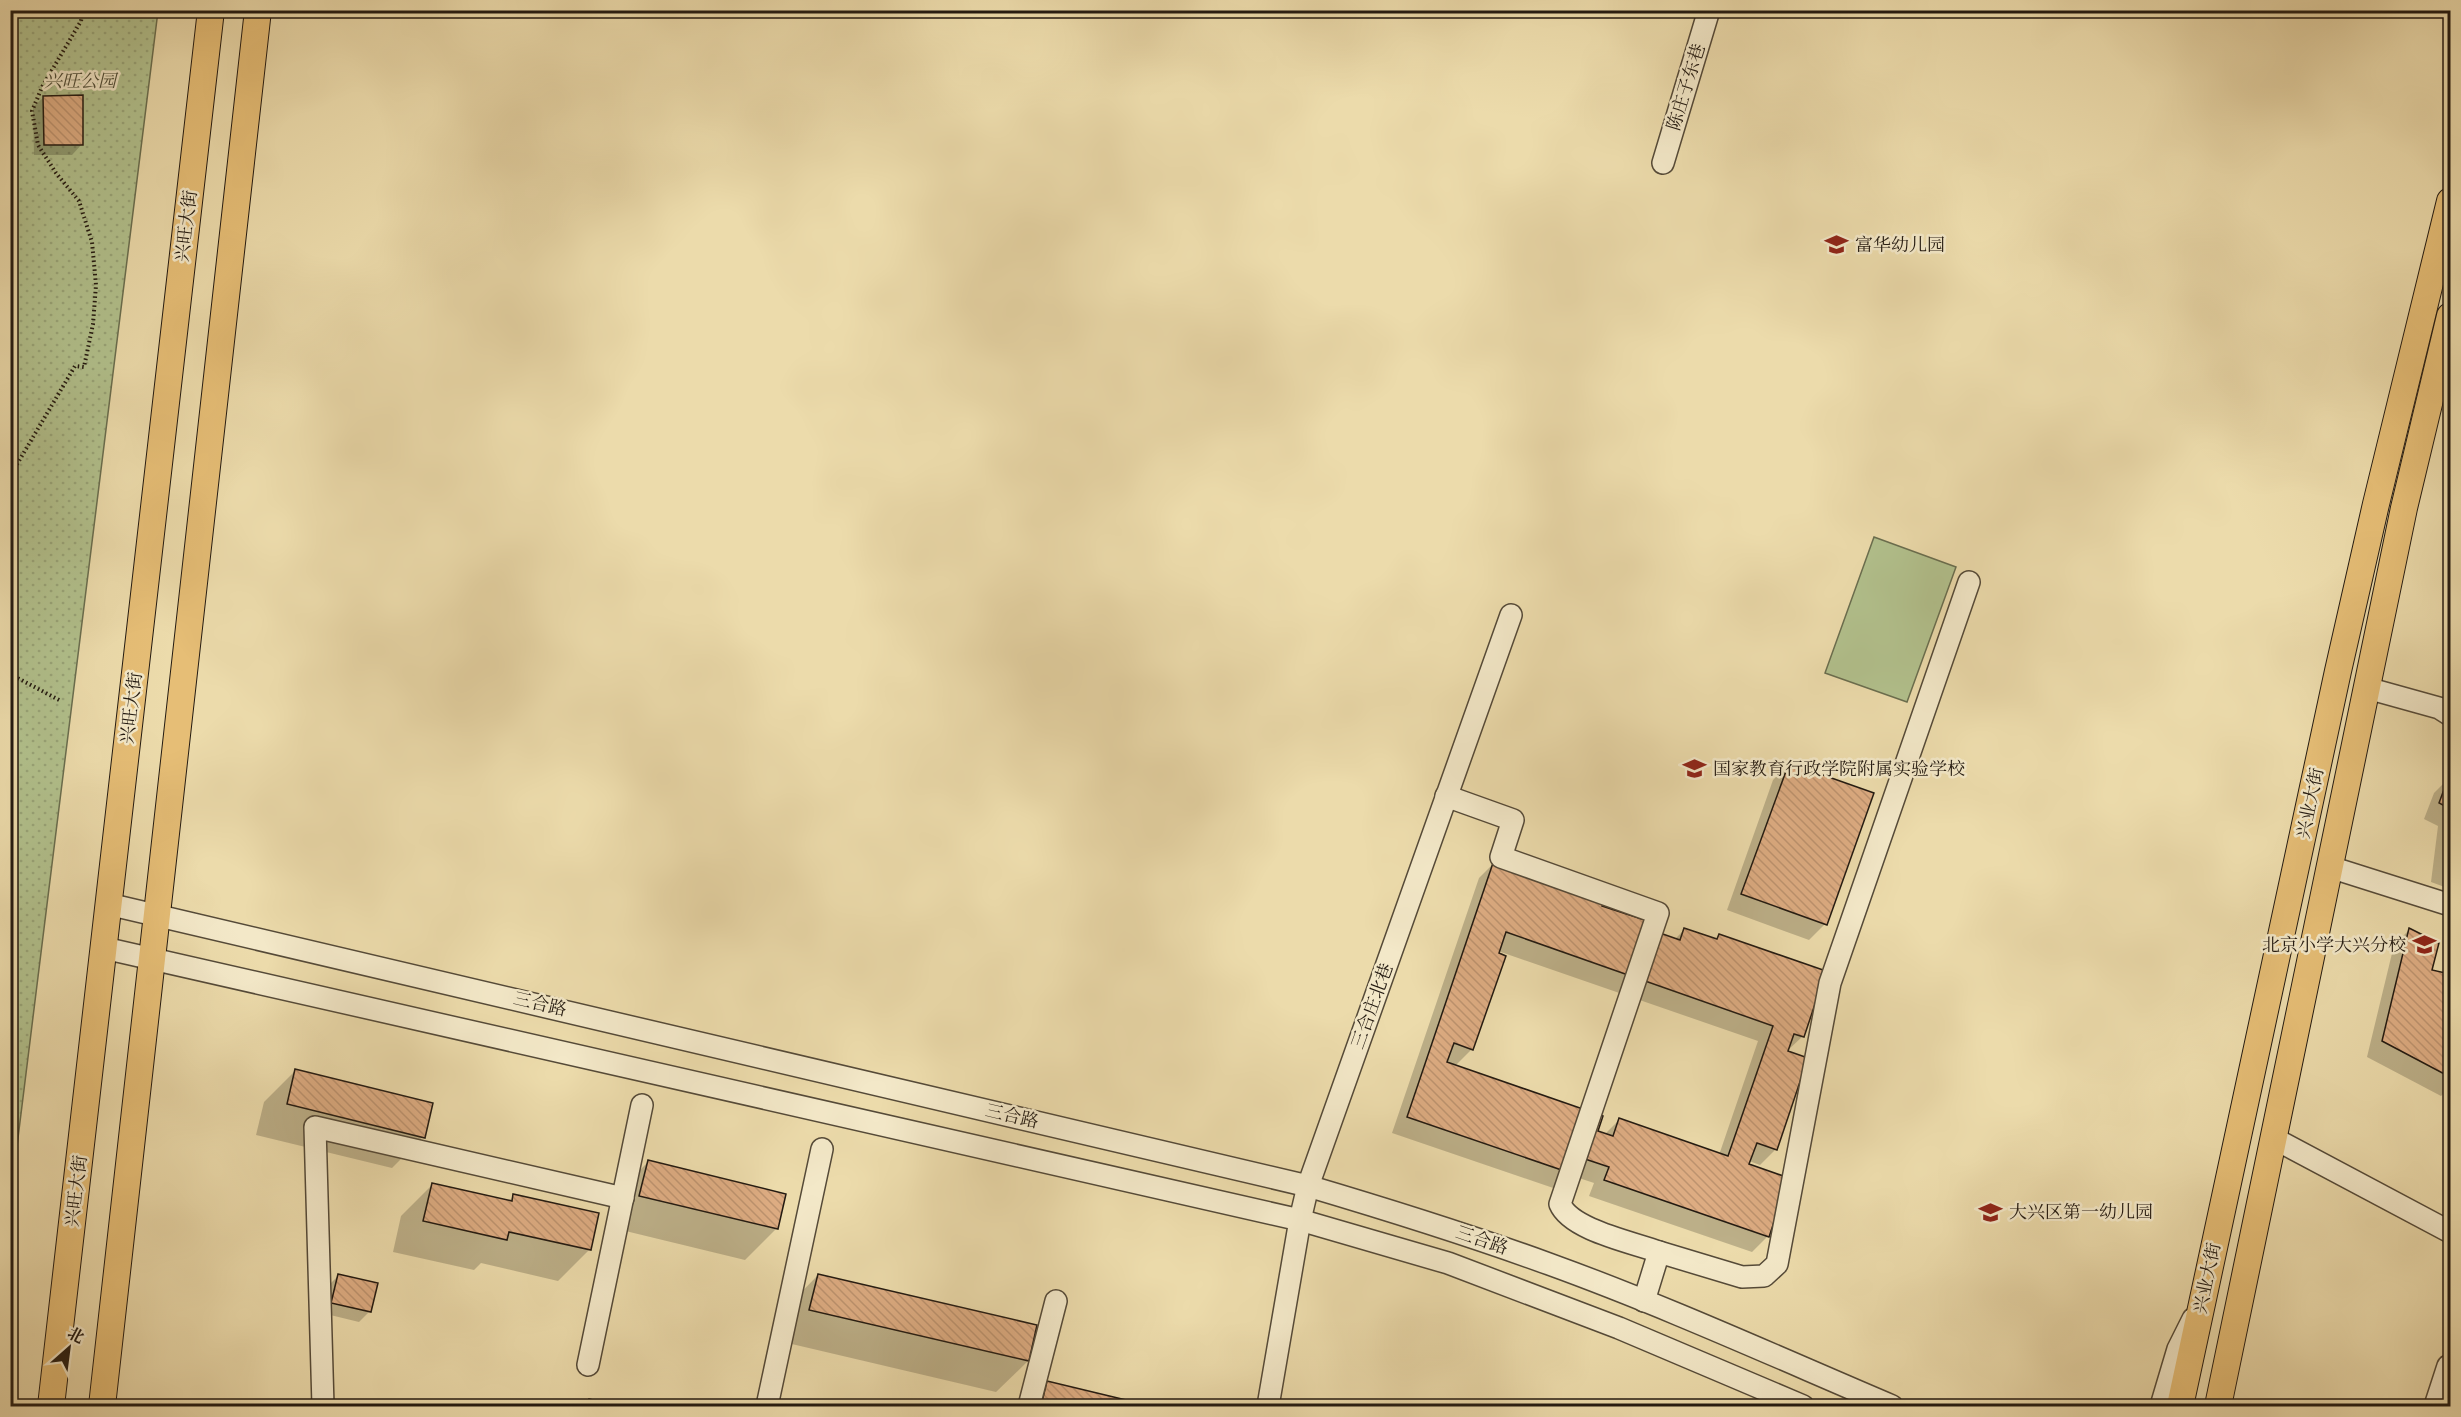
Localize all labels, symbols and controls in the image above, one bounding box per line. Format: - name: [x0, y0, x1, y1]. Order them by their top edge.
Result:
- street label: 陈庄子东巷: [1663, 41, 1712, 134]
- park label: 兴旺公园: [44, 71, 119, 94]
- street label: 兴旺大街: [172, 189, 203, 263]
- school or university icon: 富华幼儿园: [1824, 232, 1850, 258]
- place label: 富华幼儿园: [1855, 235, 1945, 258]
- street label: 兴旺大街: [117, 671, 148, 745]
- school or university icon: 国家教育行政学院附属实验学校: [1682, 756, 1708, 782]
- place label: 国家教育行政学院附属实验学校: [1713, 759, 1965, 782]
- street label: 兴业大街: [2293, 766, 2330, 841]
- school or university icon: 北京小学大兴分校: [2411, 932, 2437, 958]
- place label: 北京小学大兴分校: [2262, 935, 2406, 958]
- street label: 三合庄北巷: [1347, 960, 1400, 1053]
- street label: 三合路: [511, 988, 569, 1023]
- street label: 三合路: [983, 1100, 1041, 1135]
- street label: 兴旺大街: [62, 1154, 93, 1228]
- school or university icon: 大兴区第一幼儿园: [1978, 1199, 2004, 1225]
- place label: 大兴区第一幼儿园: [2009, 1202, 2153, 1225]
- street label: 三合路: [1452, 1222, 1511, 1261]
- street label: 兴业大街: [2190, 1241, 2227, 1316]
- north arrow: [39, 1318, 99, 1378]
- text: 北: [63, 1324, 87, 1349]

